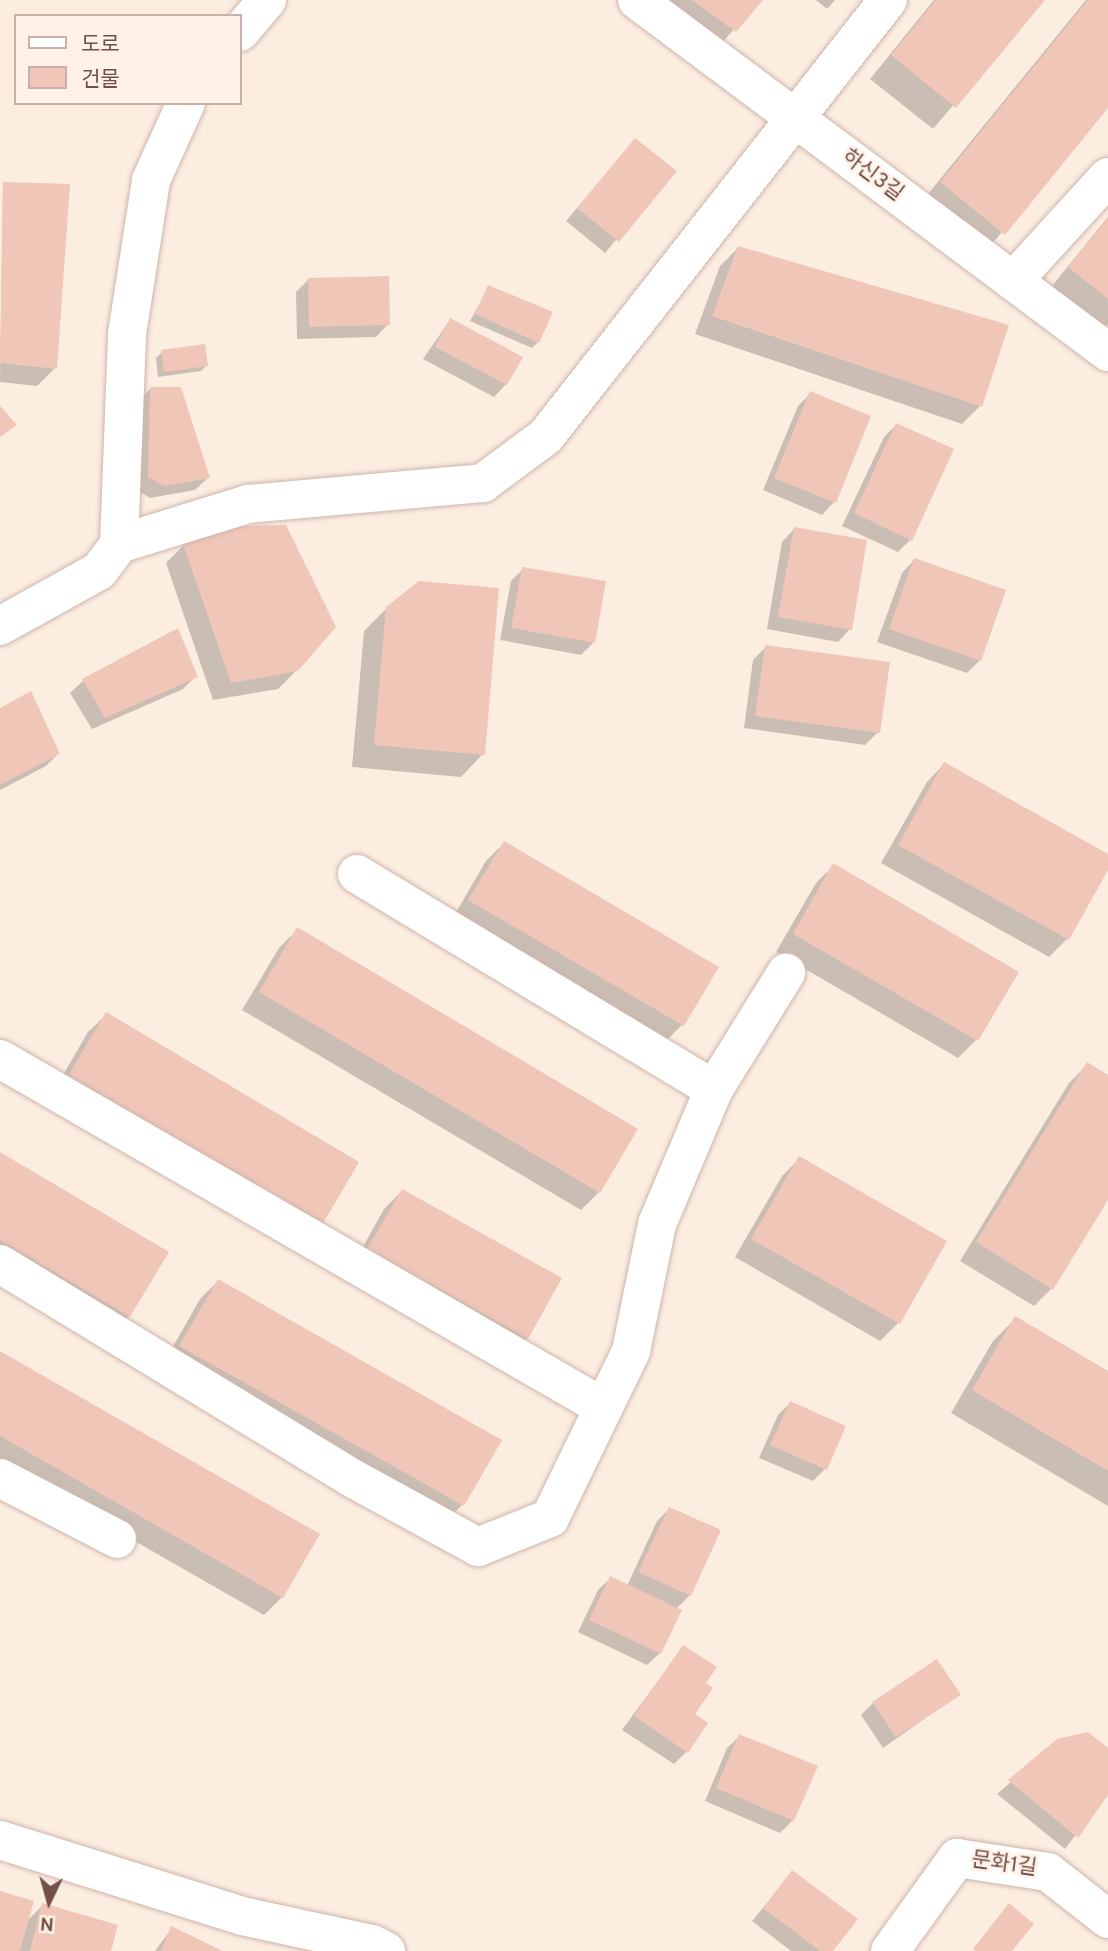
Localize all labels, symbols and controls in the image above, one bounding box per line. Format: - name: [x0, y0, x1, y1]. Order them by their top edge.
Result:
- legend: [14, 14, 242, 105]
- text: 도로: [81, 32, 120, 59]
- text: 건물: [81, 67, 120, 94]
- street label: 하신3길: [836, 145, 908, 207]
- street label: 문화1길: [970, 1848, 1038, 1882]
- north arrow: [14, 1867, 84, 1937]
- text: N: [39, 1910, 55, 1935]

